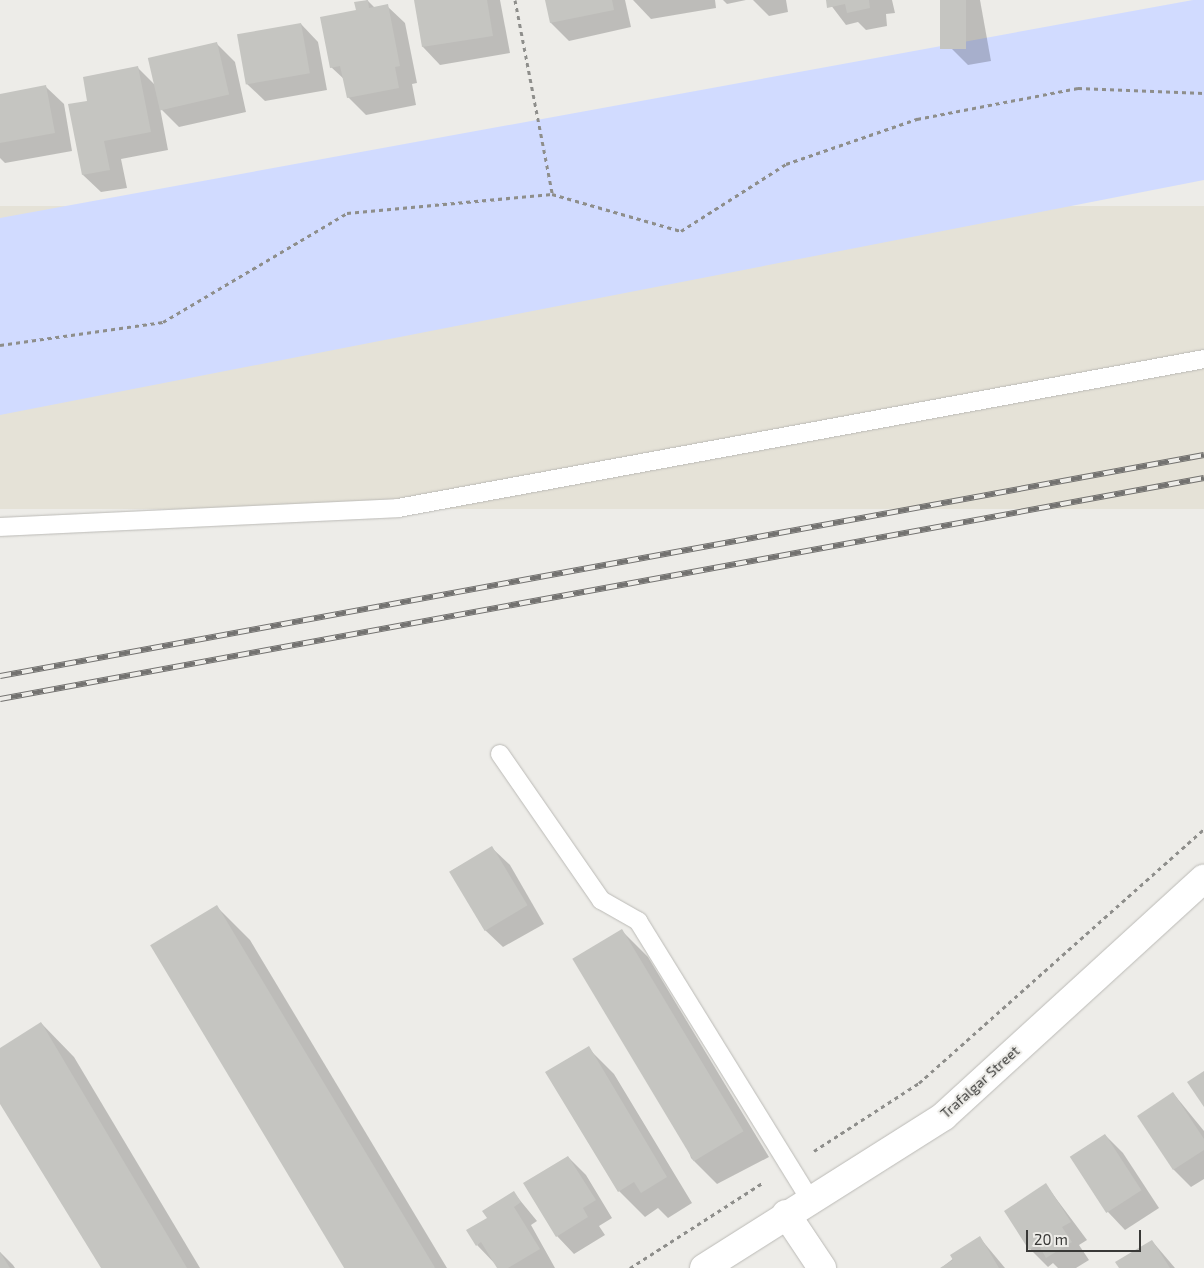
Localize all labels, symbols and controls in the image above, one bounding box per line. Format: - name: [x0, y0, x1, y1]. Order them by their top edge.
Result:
- street label: Trafalgar Street: [937, 1042, 1023, 1122]
- scale bar: [1029, 1220, 1144, 1252]
- text: 20 m: [1034, 1230, 1068, 1248]

